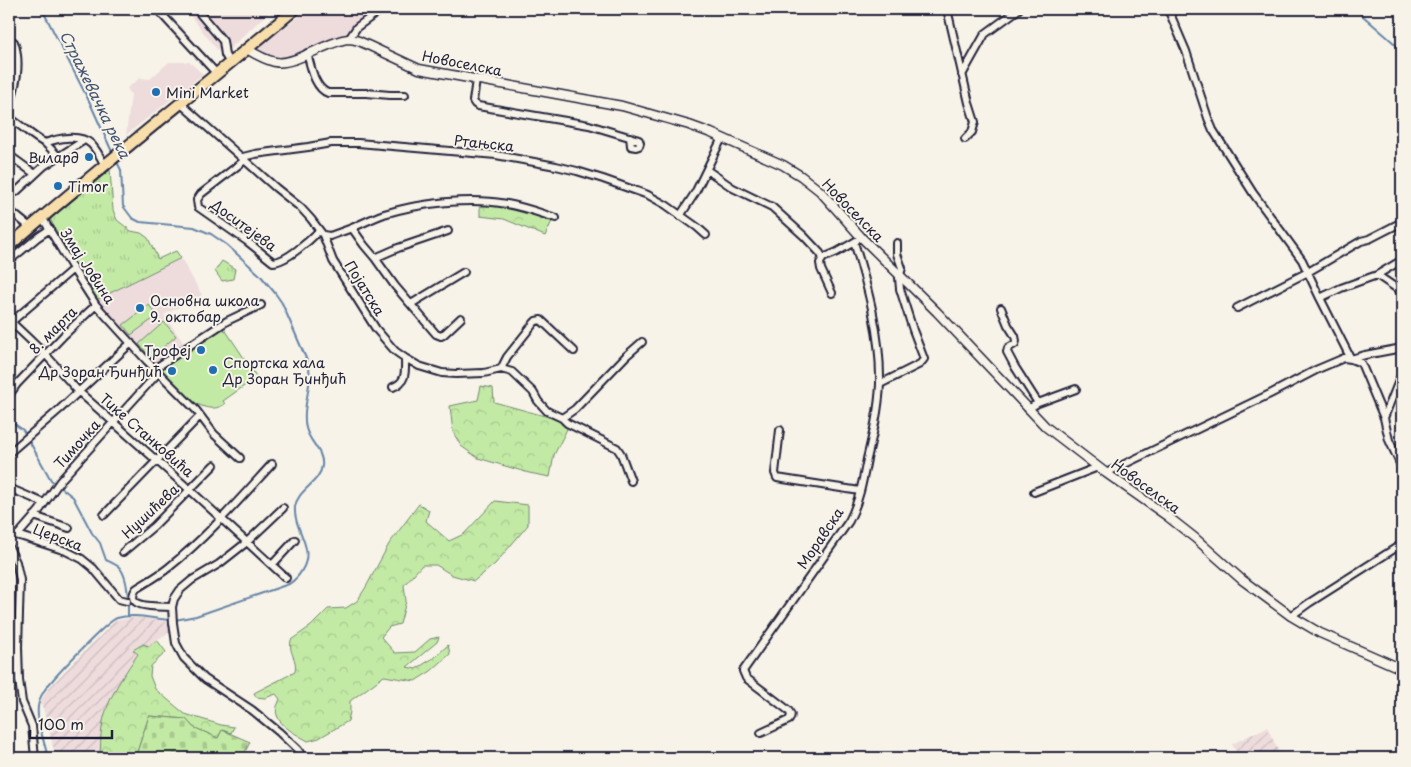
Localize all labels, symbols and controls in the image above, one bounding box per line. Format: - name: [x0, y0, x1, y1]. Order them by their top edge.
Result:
- water label: Стражевачка река: [55, 26, 137, 162]
- street label: Новоселска: [420, 45, 504, 81]
- place label: Mini Market: [166, 82, 249, 103]
- marker: Mini Market: [150, 86, 162, 98]
- street label: Ртањска: [453, 129, 515, 157]
- place label: Вилард: [28, 147, 79, 168]
- marker: Вилард: [83, 151, 95, 163]
- street label: Новоселска: [817, 174, 889, 247]
- place label: Timor: [68, 176, 109, 197]
- marker: Timor: [52, 180, 64, 192]
- street label: Доситејева: [206, 193, 281, 256]
- street label: Змај Јовина: [56, 224, 120, 308]
- street label: Појатска: [340, 256, 390, 320]
- place label: Основна школа 9. октобар: [150, 290, 260, 327]
- street label: 8. марта: [24, 301, 82, 359]
- marker: Основна школа 9. октобар: [134, 302, 146, 314]
- place label: Трофеј: [144, 340, 191, 361]
- marker: Трофеј: [195, 344, 207, 356]
- place label: Спортска хала Др Зоран Ђинђић: [222, 352, 346, 389]
- place label: Др Зоран Ђинђић: [38, 361, 162, 382]
- marker: Спортска хала Др Зоран Ђинђић: [207, 364, 219, 376]
- marker: Др Зоран Ђинђић: [166, 365, 178, 377]
- street label: Тике Станковића: [95, 388, 199, 482]
- street label: Тимочка: [49, 414, 105, 473]
- street label: Новоселска: [1107, 454, 1185, 518]
- street label: Нушићева: [117, 479, 183, 543]
- street label: Моравска: [792, 503, 848, 573]
- street label: Церска: [30, 518, 86, 556]
- scale bar: [30, 707, 112, 739]
- text: 100 m: [38, 712, 84, 735]

